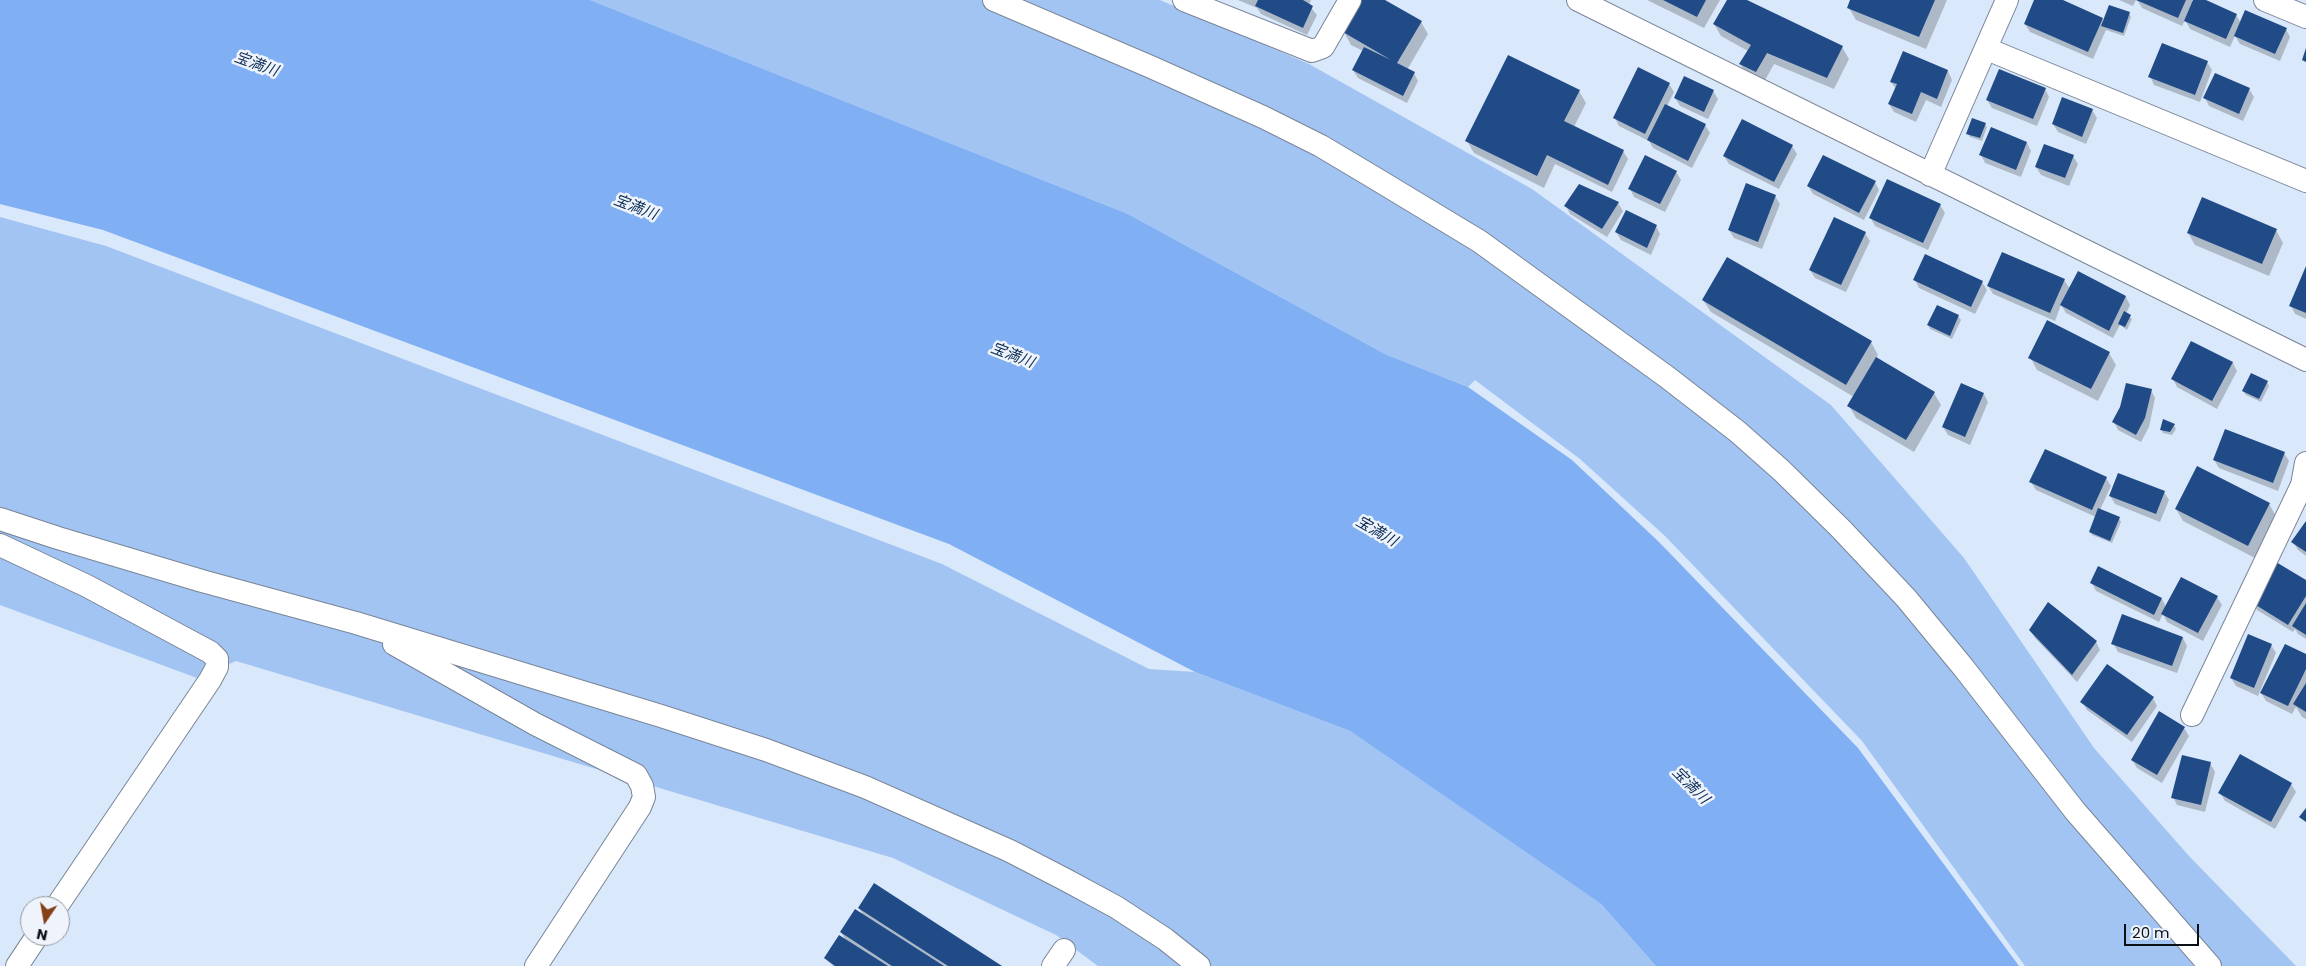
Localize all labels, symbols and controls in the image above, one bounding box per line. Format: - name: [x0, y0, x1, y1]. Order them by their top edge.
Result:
- water label: 宝満川: [232, 49, 280, 81]
- water label: 宝満川: [611, 192, 659, 224]
- water label: 宝満川: [988, 340, 1036, 372]
- water label: 宝満川: [1352, 513, 1400, 551]
- water label: 宝満川: [1668, 764, 1712, 808]
- north arrow: [20, 896, 70, 946]
- scale bar: [2126, 914, 2201, 946]
- text: 20 m: [2132, 922, 2170, 943]
- text: N: [35, 924, 49, 946]

